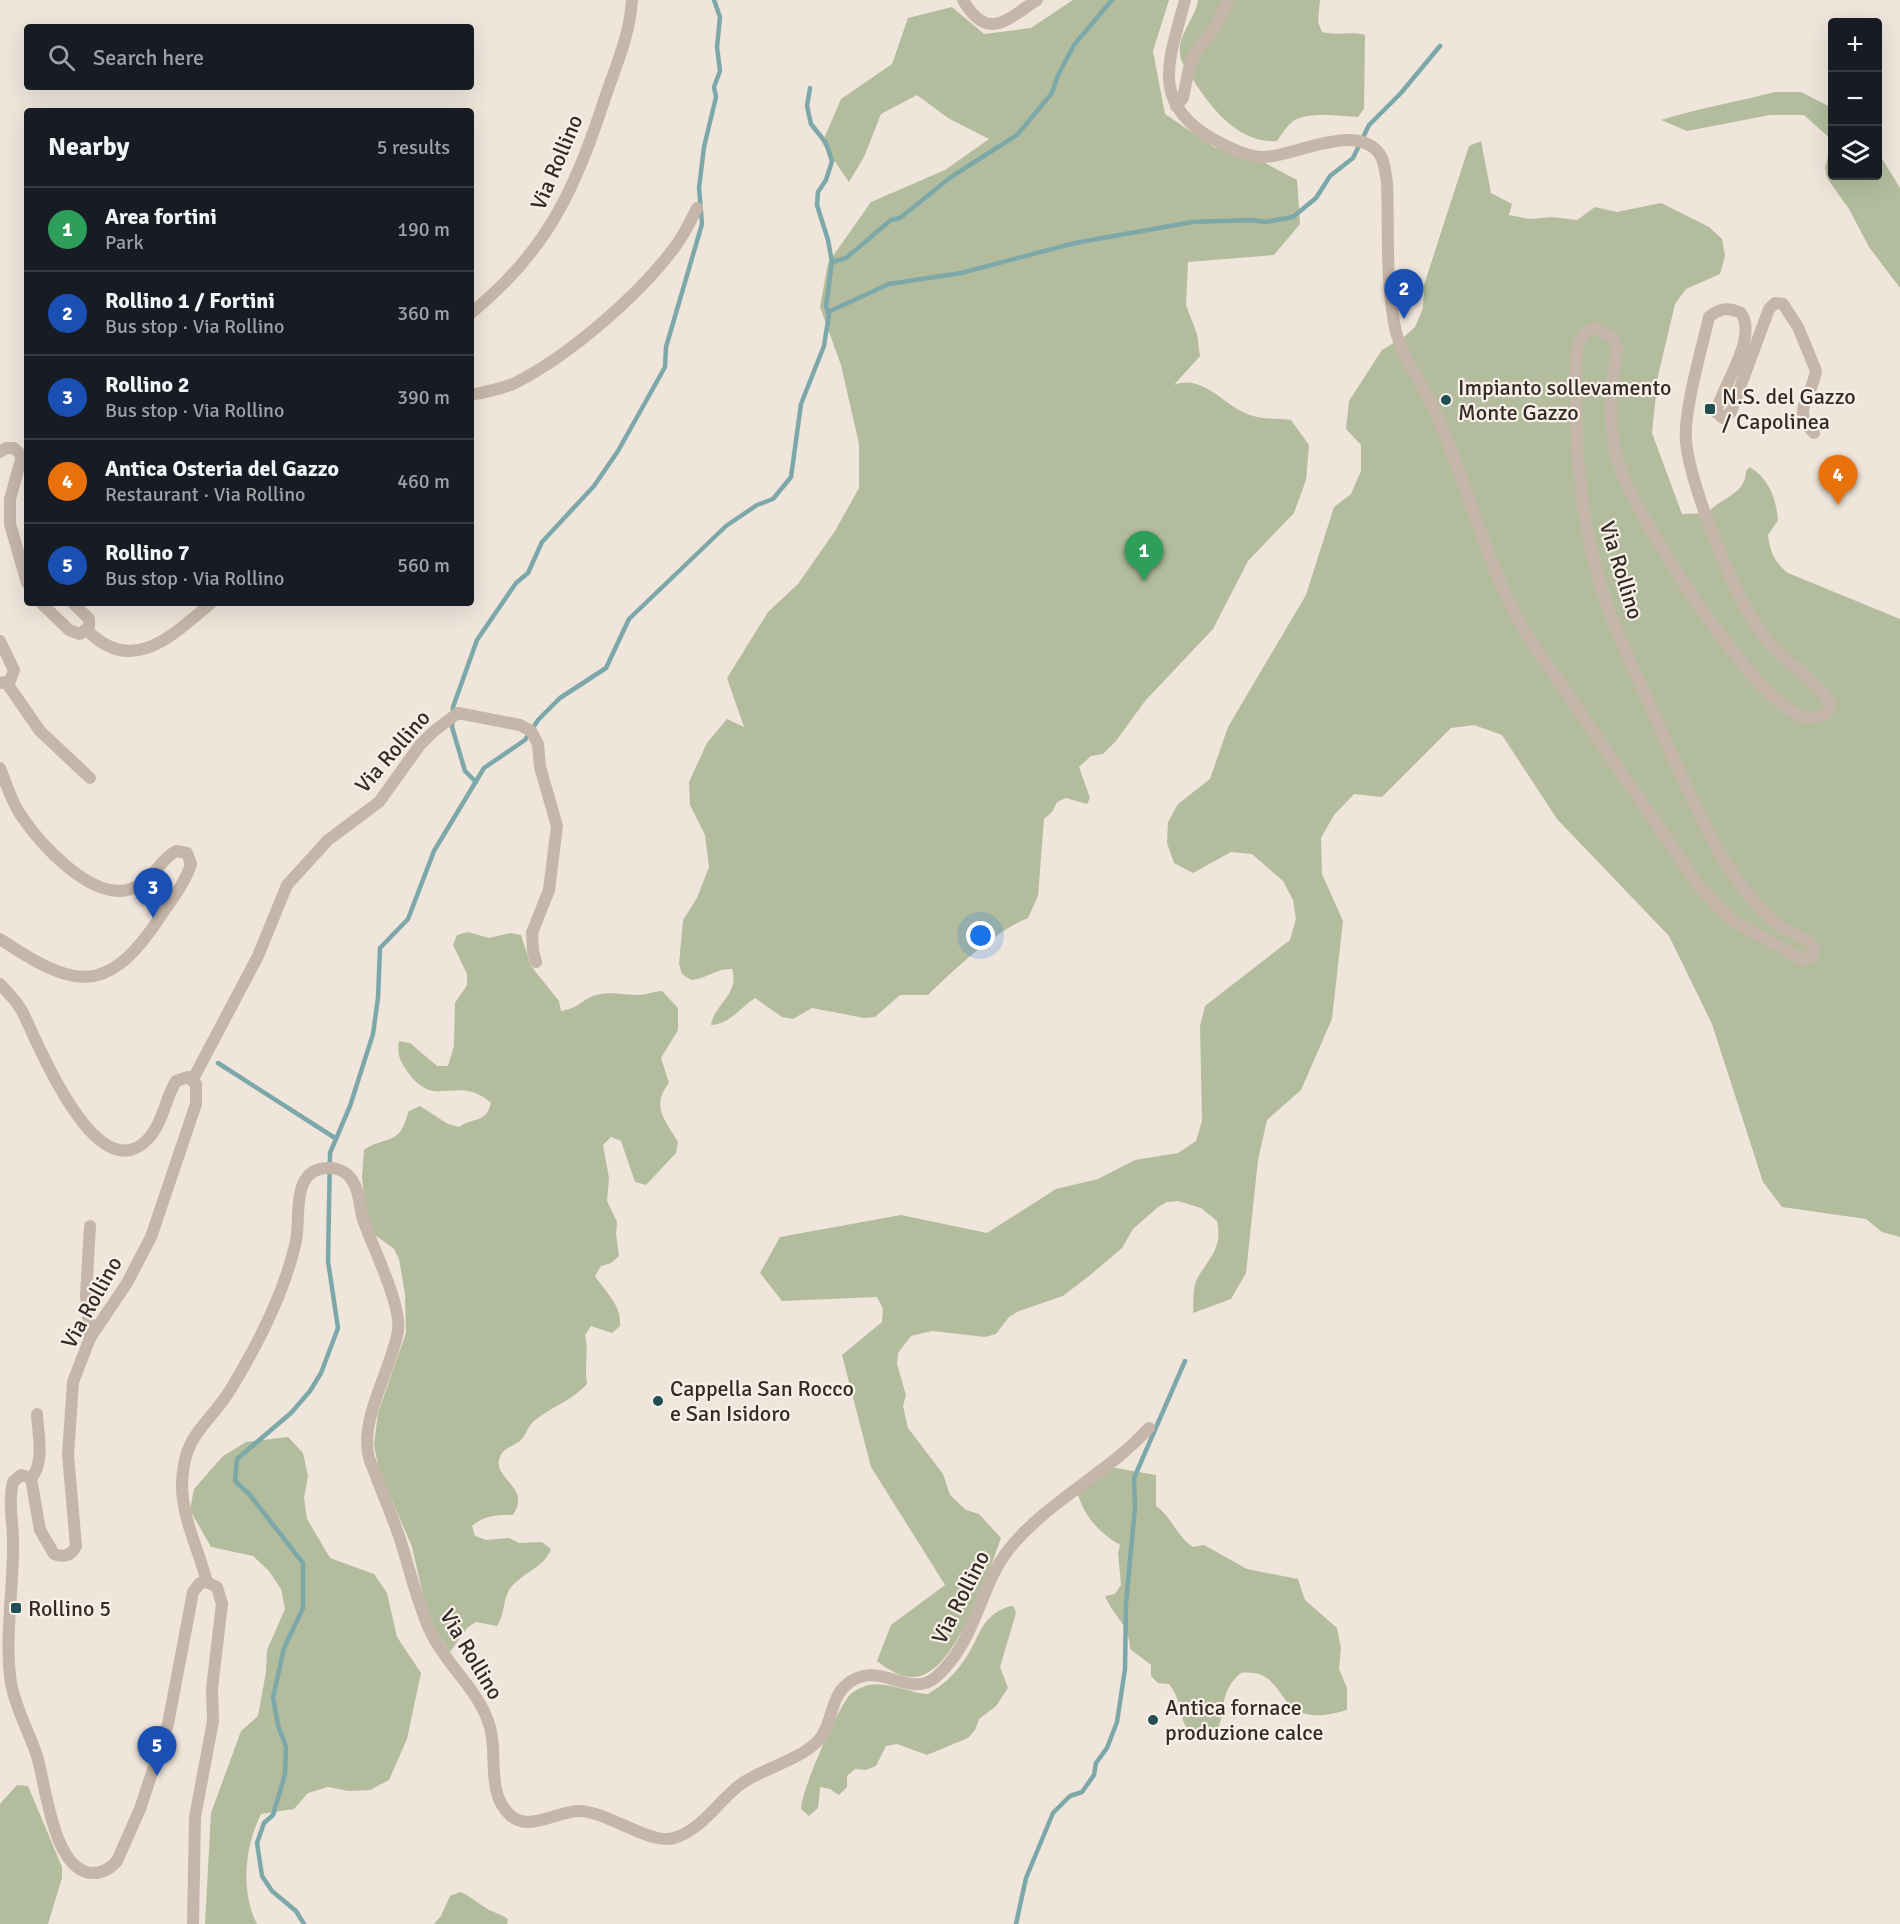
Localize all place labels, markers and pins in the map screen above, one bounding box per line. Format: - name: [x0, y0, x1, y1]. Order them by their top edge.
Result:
- pin: 2: [1384, 270, 1424, 319]
- place label: Impianto sollevamento Monte Gazzo: [1458, 374, 1671, 426]
- place label: N.S. del Gazzo / Capolinea: [1722, 383, 1856, 435]
- marker: Impianto sollevamento Monte Gazzo: [1439, 393, 1453, 407]
- marker: N.S. del Gazzo / Capolinea: [1703, 402, 1717, 416]
- pin: 4: [1818, 456, 1858, 505]
- pin: 1: [1124, 532, 1164, 581]
- pin: 3: [134, 868, 172, 918]
- place label: Cappella San Rocco e San Isidoro: [670, 1375, 854, 1427]
- marker: Cappella San Rocco e San Isidoro: [651, 1394, 665, 1408]
- place label: Rollino 5: [28, 1595, 111, 1622]
- marker: Rollino 5: [9, 1601, 23, 1615]
- place label: Antica fornace produzione calce: [1165, 1694, 1324, 1746]
- marker: Antica fornace produzione calce: [1146, 1713, 1160, 1727]
- pin: 5: [138, 1726, 176, 1776]

